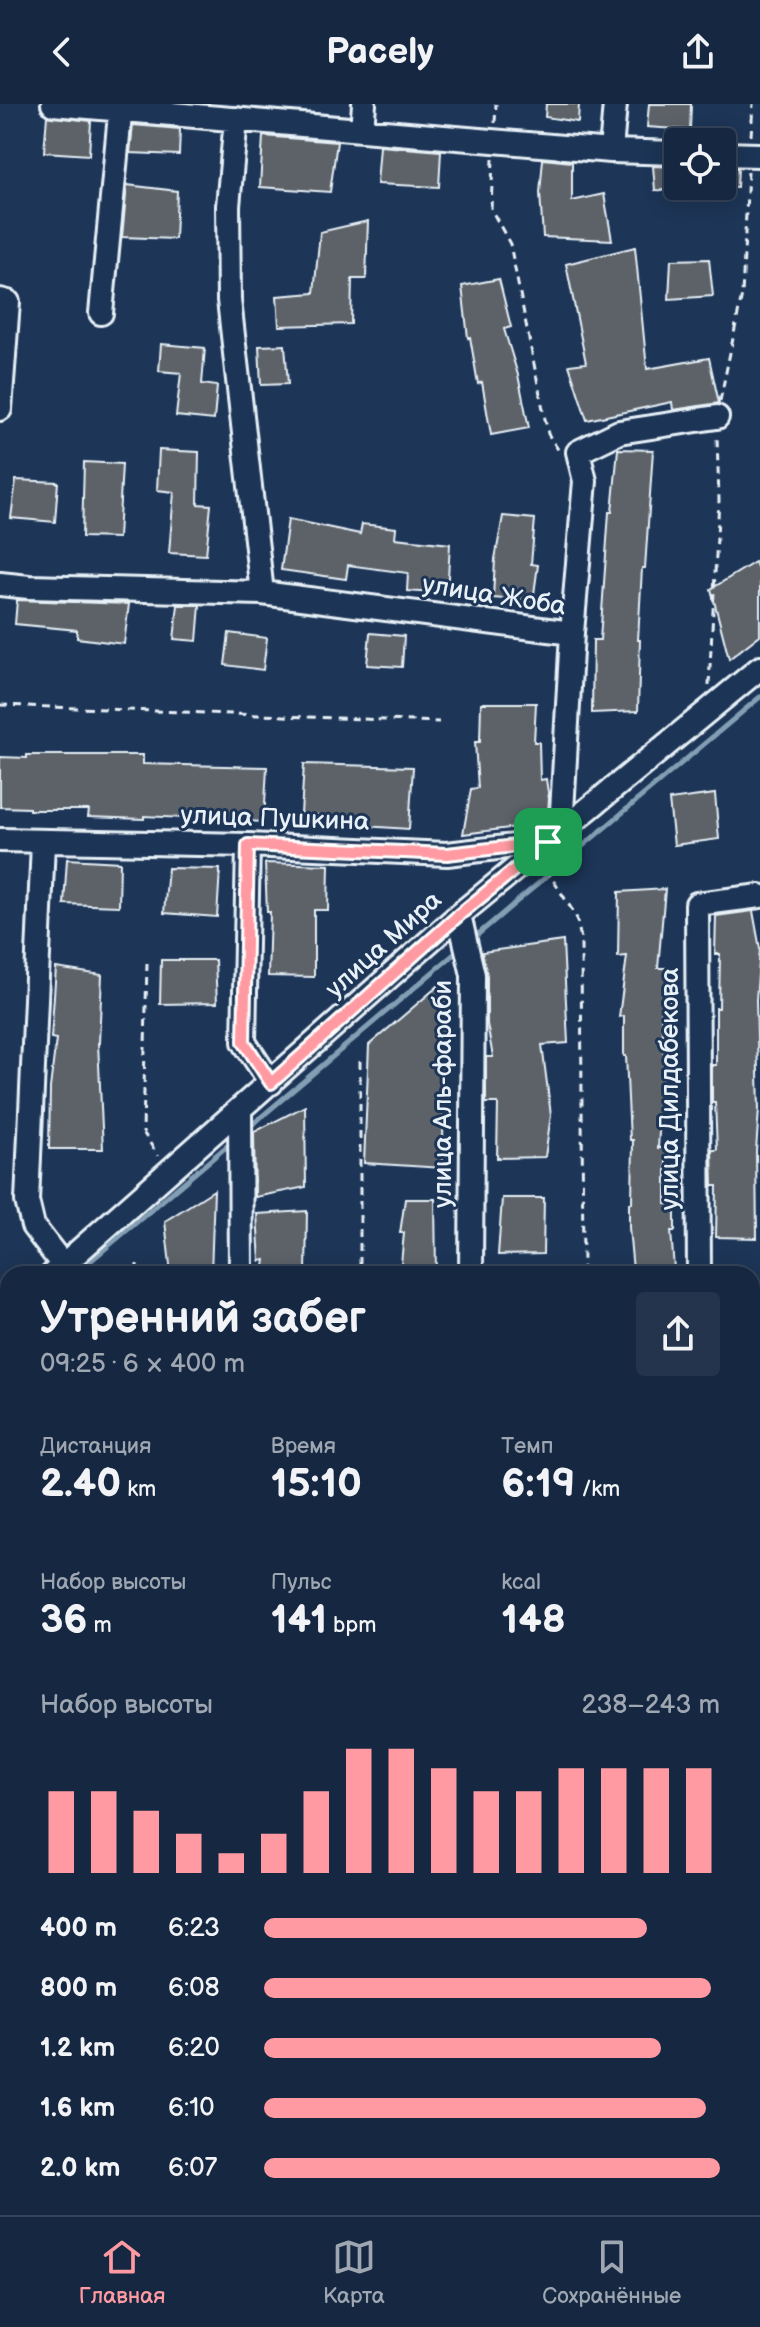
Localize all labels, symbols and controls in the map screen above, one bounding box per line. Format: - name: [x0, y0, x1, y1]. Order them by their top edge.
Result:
- icon: back: [40, 30, 84, 74]
- icon: share: [676, 30, 720, 74]
- text: Pacely: [326, 31, 434, 74]
- map controls: [664, 128, 736, 200]
- button: locate: [664, 128, 736, 200]
- street label: улица Жоба: [420, 569, 568, 623]
- street label: улица Пушкина: [180, 800, 370, 838]
- pin: [514, 808, 582, 876]
- icon: arrive: [526, 820, 570, 864]
- street label: улица Мира: [320, 885, 448, 1005]
- street label: улица Дилдабекова: [655, 968, 686, 1210]
- street label: улица Аль-фараби: [428, 980, 459, 1208]
- text: Утренний забег: [40, 1292, 366, 1345]
- button: share: [636, 1292, 720, 1376]
- text: 09:25 · 6 × 400 m: [40, 1349, 245, 1380]
- text: Дистанция: [40, 1433, 151, 1460]
- text: Время: [271, 1433, 336, 1460]
- text: Темп: [501, 1433, 554, 1460]
- text: 2.40: [40, 1460, 121, 1508]
- text: 15:10: [271, 1460, 362, 1508]
- text: 6:19: [501, 1460, 575, 1508]
- text: km: [121, 1476, 156, 1503]
- text: /km: [575, 1476, 620, 1503]
- text: Набор высоты: [40, 1569, 186, 1596]
- text: Пульс: [271, 1569, 331, 1596]
- text: kcal: [501, 1569, 541, 1596]
- text: 36: [40, 1596, 88, 1644]
- text: 141: [271, 1596, 327, 1644]
- text: 148: [501, 1596, 566, 1644]
- text: m: [88, 1612, 112, 1639]
- text: bpm: [327, 1612, 376, 1639]
- text: Набор высоты: [40, 1690, 213, 1721]
- text: 238–243 m: [582, 1690, 720, 1721]
- text: 400 m: [40, 1913, 117, 1944]
- text: 6:23: [168, 1913, 220, 1944]
- text: 800 m: [40, 1973, 117, 2004]
- text: 6:08: [168, 1973, 220, 2004]
- text: 1.2 km: [40, 2033, 115, 2064]
- text: 6:20: [168, 2033, 220, 2064]
- text: 1.6 km: [40, 2093, 115, 2124]
- text: 6:10: [168, 2093, 215, 2124]
- text: 2.0 km: [40, 2153, 120, 2184]
- text: 6:07: [168, 2153, 217, 2184]
- tab: Главная: [79, 2235, 166, 2310]
- tab: Карта: [323, 2235, 385, 2310]
- tab: Сохранённые: [542, 2235, 681, 2310]

